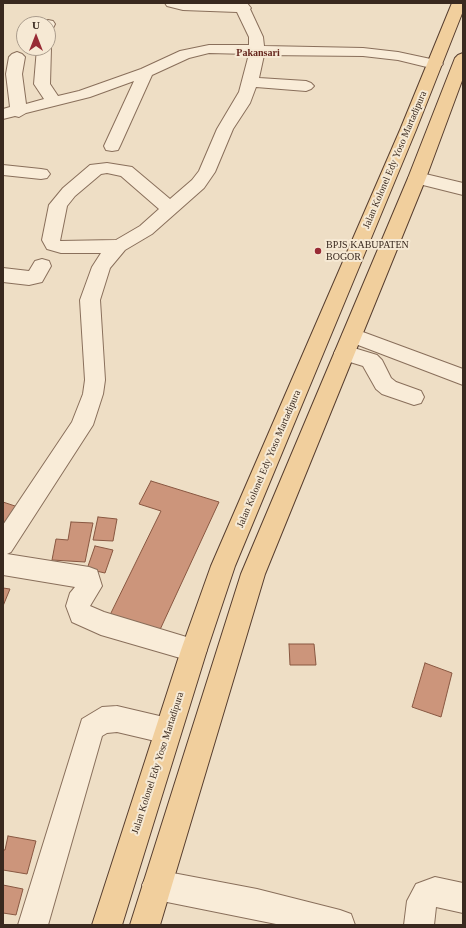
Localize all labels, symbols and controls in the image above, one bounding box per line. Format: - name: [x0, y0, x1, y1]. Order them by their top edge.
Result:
- north arrow: [16, 16, 56, 56]
- text: U: [32, 19, 40, 31]
- district label: Pakansari: [236, 47, 280, 59]
- street label: Jalan Kolonel Edy Yoso Martadipura: [360, 89, 430, 231]
- place label: BPJS KABUPATEN BOGOR: [326, 239, 409, 262]
- marker: BPJS KABUPATEN BOGOR: [313, 246, 323, 256]
- street label: Jalan Kolonel Edy Yoso Martadipura: [234, 388, 304, 530]
- street label: Jalan Kolonel Edy Yoso Martadipura: [129, 691, 187, 835]

